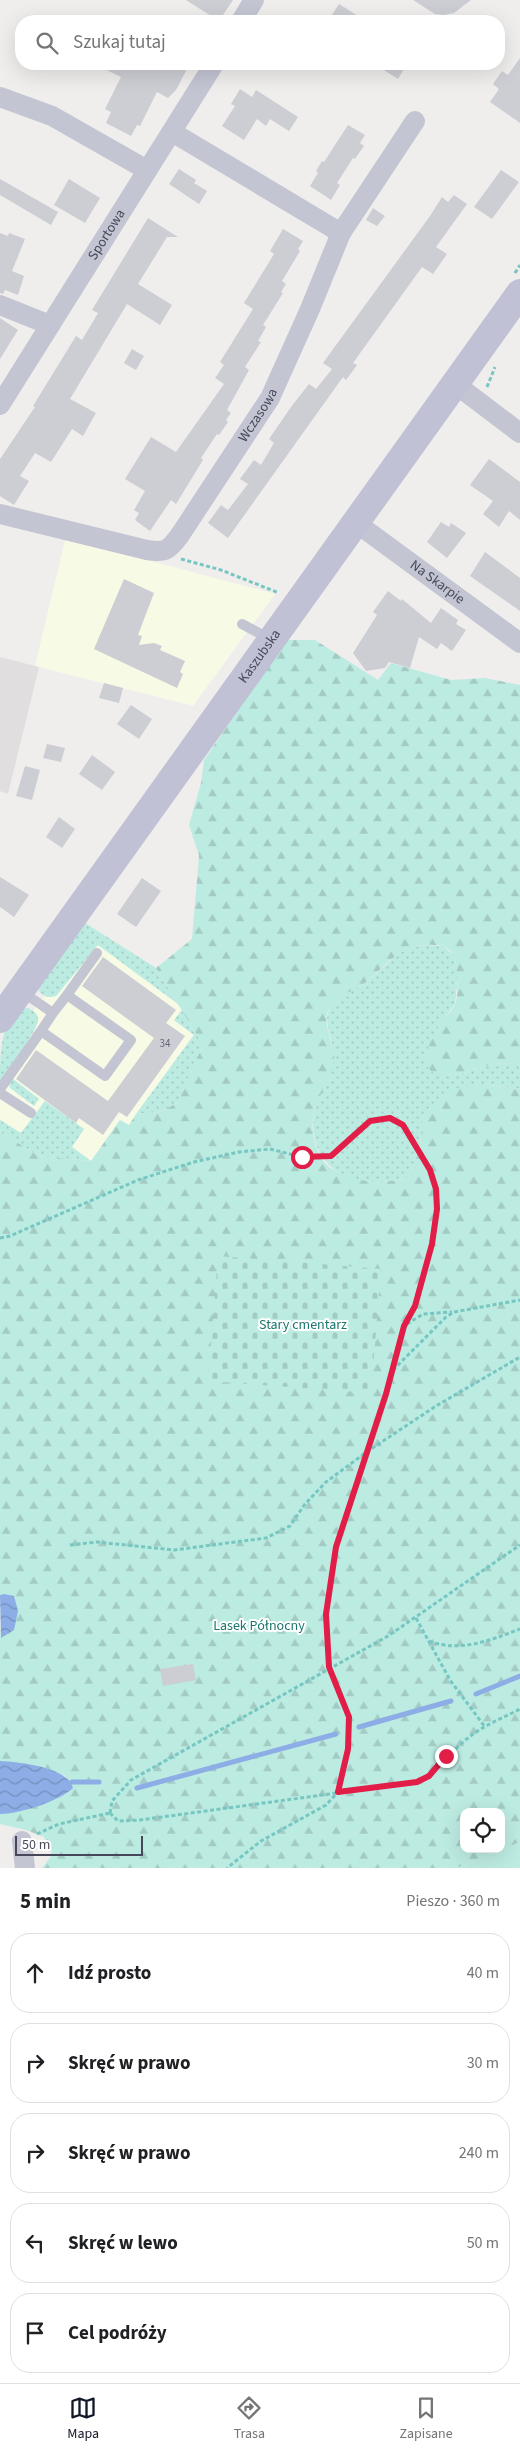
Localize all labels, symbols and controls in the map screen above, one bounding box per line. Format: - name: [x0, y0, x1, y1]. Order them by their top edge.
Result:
- search box: [15, 15, 505, 70]
- icon: search: [33, 29, 61, 57]
- text: Szukaj tutaj: [73, 29, 166, 56]
- street label: Sportowa: [83, 205, 130, 264]
- street label: Wczasowa: [234, 385, 283, 446]
- street label: Na Skarpie: [406, 556, 469, 609]
- street label: Kaszubska: [234, 625, 286, 687]
- house number: 34: [160, 1036, 171, 1051]
- route start: [291, 1146, 314, 1169]
- park label: Stary cmentarz: [259, 1315, 347, 1335]
- park label: Lasek Północny: [213, 1616, 305, 1636]
- route end: [435, 1745, 458, 1768]
- map controls: [460, 1808, 505, 1853]
- button: locate: [460, 1808, 505, 1853]
- scale bar: [15, 1833, 142, 1856]
- text: 50 m: [22, 1835, 50, 1855]
- text: 5 min: [20, 1886, 71, 1916]
- text: Pieszo · 360 m: [406, 1890, 500, 1912]
- icon: ahead: [21, 1959, 49, 1987]
- text: Idź prosto: [68, 1960, 151, 1987]
- text: 40 m: [467, 1962, 499, 1984]
- icon: right: [21, 2049, 49, 2077]
- text: Skręć w prawo: [68, 2050, 190, 2077]
- text: 30 m: [467, 2052, 499, 2074]
- icon: right: [21, 2139, 49, 2167]
- text: Skręć w prawo: [68, 2140, 190, 2167]
- text: 240 m: [459, 2142, 499, 2164]
- icon: left: [21, 2229, 49, 2257]
- text: Skręć w lewo: [68, 2230, 178, 2257]
- text: 50 m: [467, 2232, 499, 2254]
- icon: arrive: [21, 2319, 49, 2347]
- text: Cel podróży: [68, 2320, 167, 2347]
- tab: Mapa: [67, 2394, 99, 2444]
- tab: Trasa: [234, 2394, 265, 2444]
- tab: Zapisane: [400, 2394, 453, 2444]

